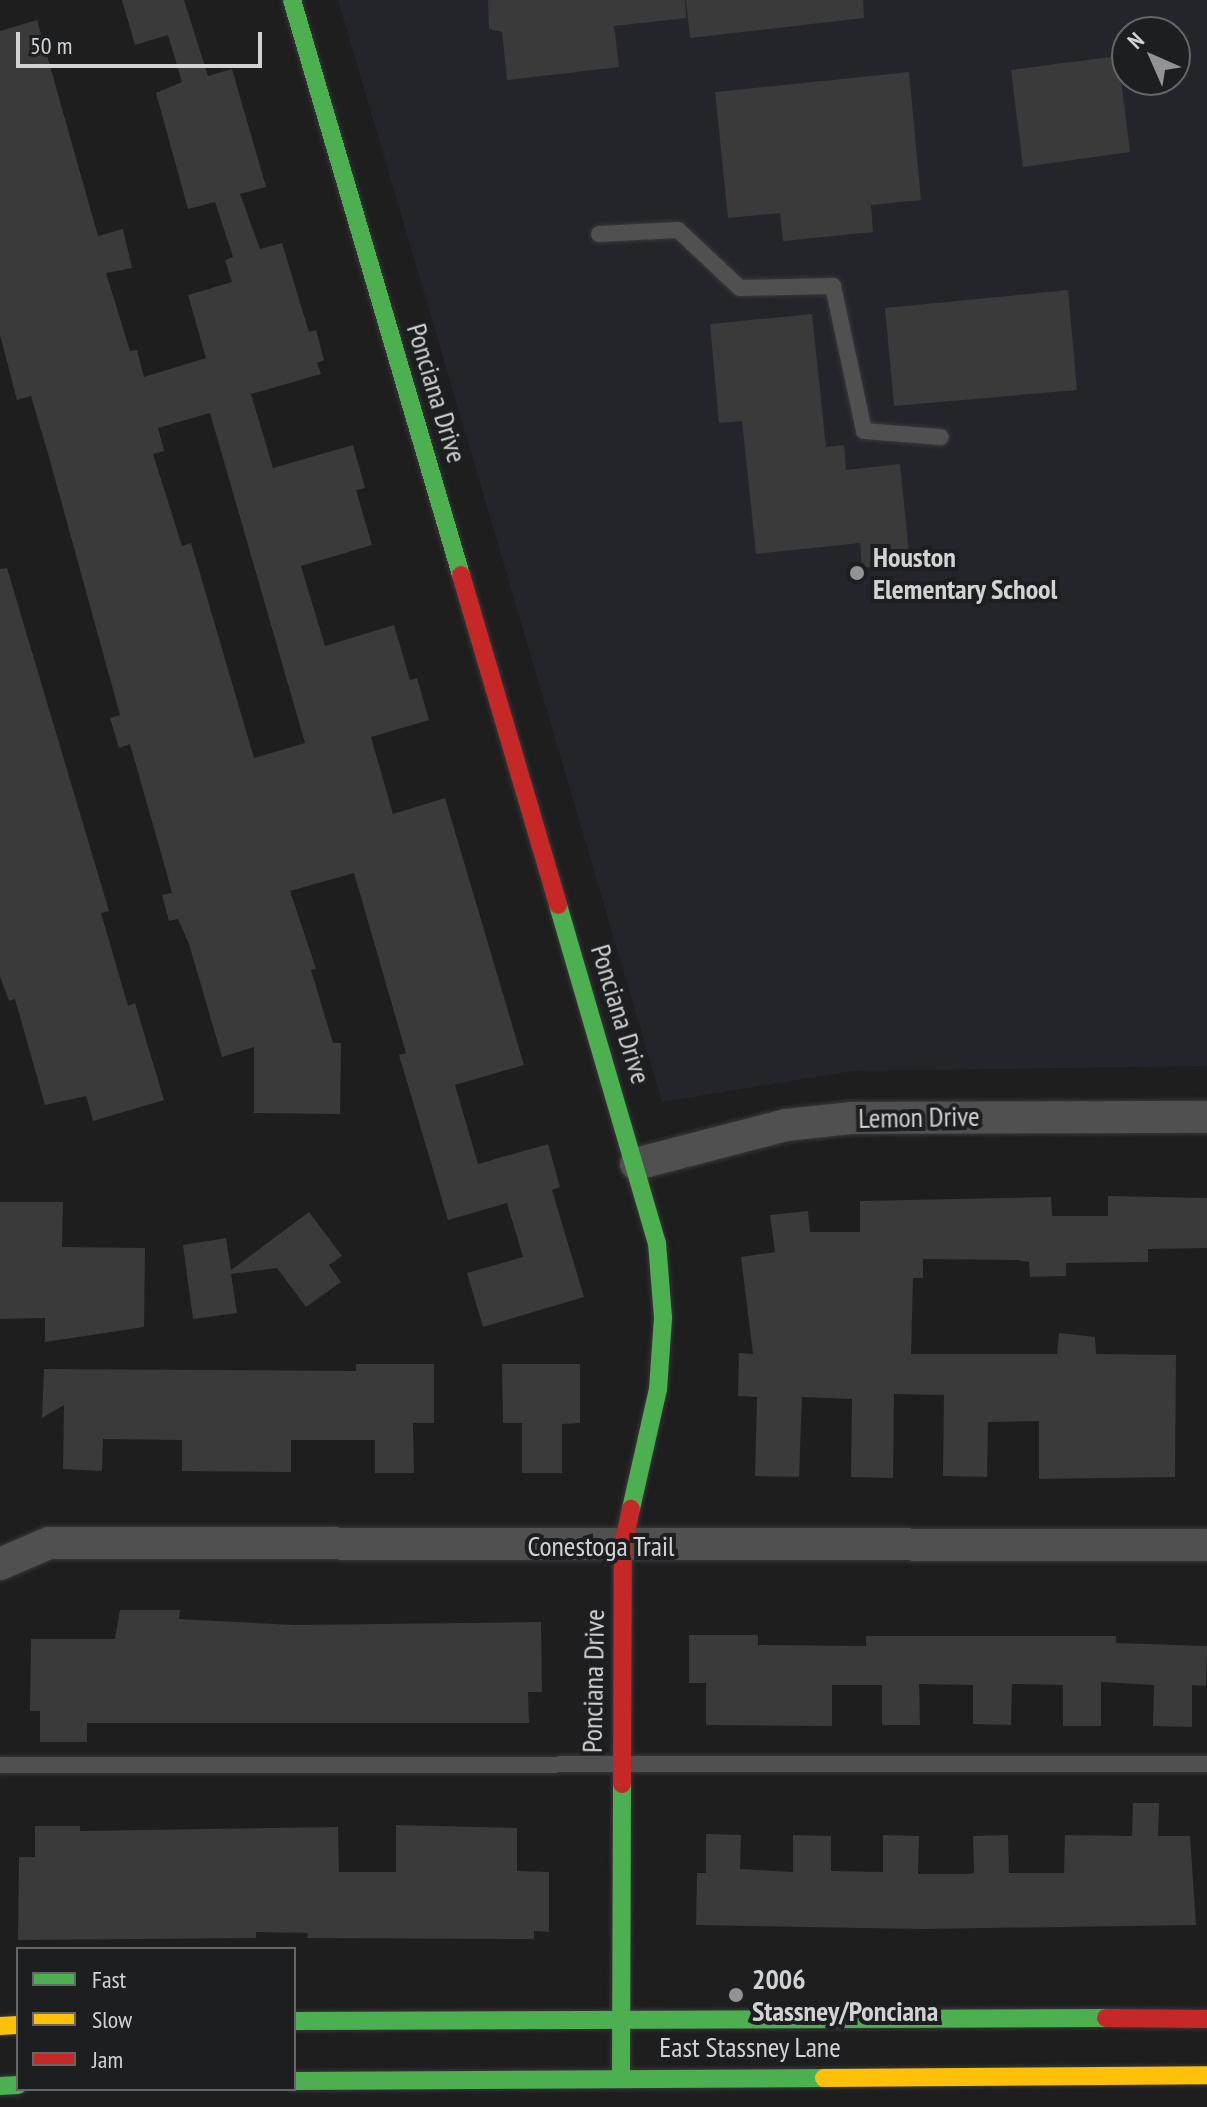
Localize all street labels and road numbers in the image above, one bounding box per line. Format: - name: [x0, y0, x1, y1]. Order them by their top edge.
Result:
- street label: Ponciana Drive: [400, 319, 474, 467]
- street label: Ponciana Drive: [584, 940, 658, 1088]
- street label: Lemon Drive: [858, 1099, 980, 1135]
- street label: Conestoga Trail: [527, 1529, 675, 1563]
- street label: Ponciana Drive: [575, 1609, 611, 1753]
- street label: East Stassney Lane: [659, 2030, 841, 2064]

